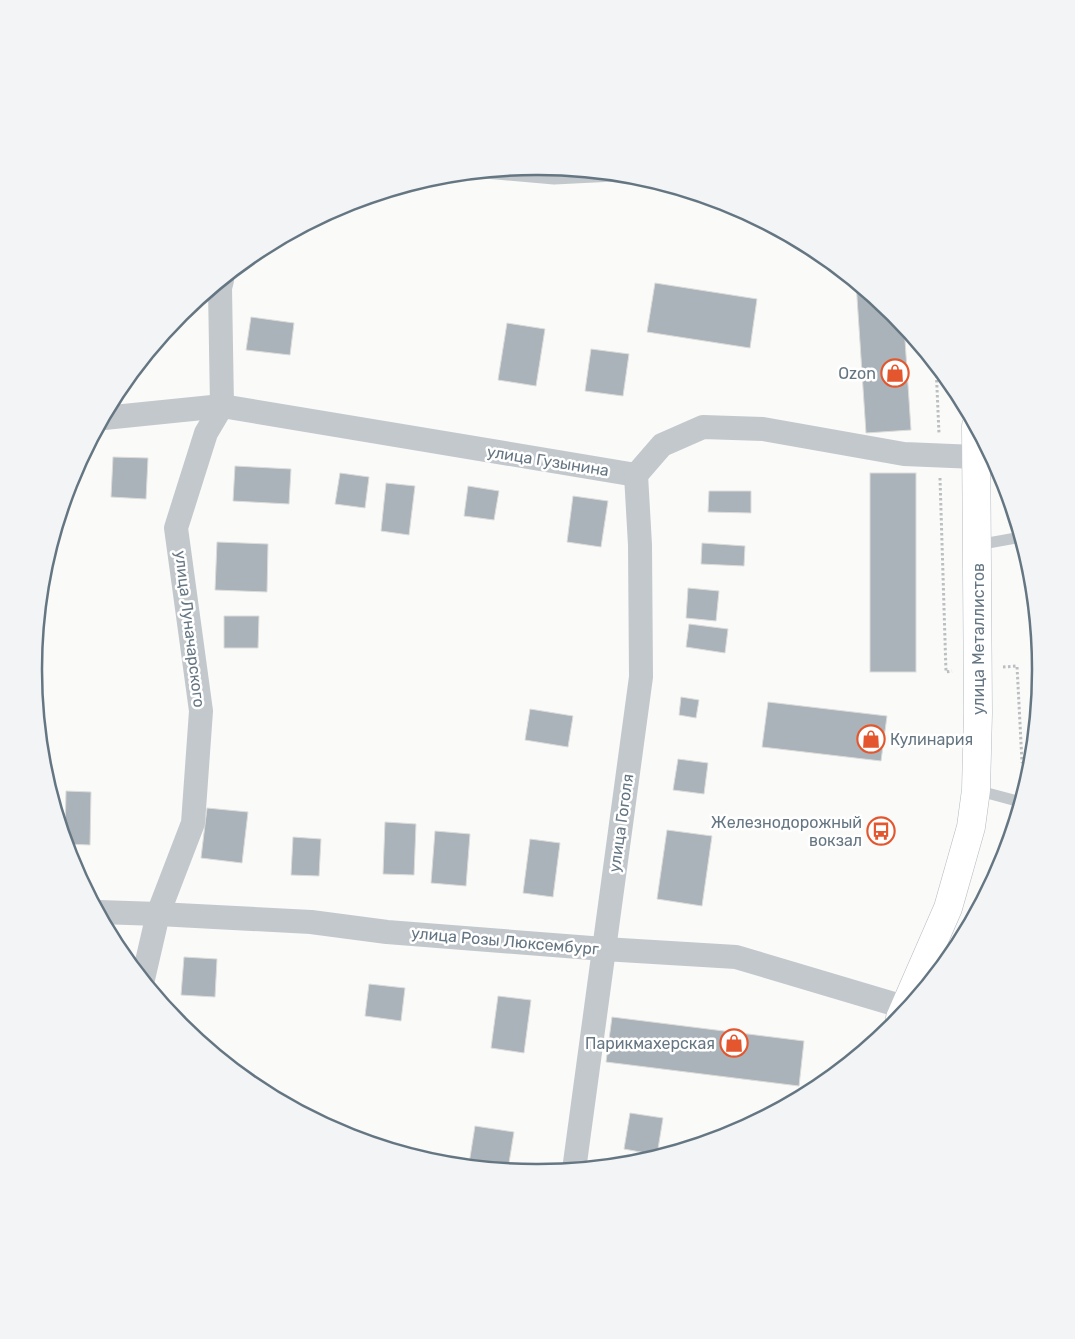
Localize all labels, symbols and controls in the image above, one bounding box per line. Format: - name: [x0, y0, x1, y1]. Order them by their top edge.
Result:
- shop icon: Ozon: [880, 358, 910, 388]
- place label: Ozon: [838, 364, 876, 383]
- street label: улица Гузынина: [486, 442, 610, 480]
- street label: улица Луначарского: [171, 550, 209, 708]
- street label: улица Металлистов: [969, 563, 988, 715]
- shop icon: Кулинария: [856, 724, 886, 754]
- place label: Кулинария: [890, 730, 973, 749]
- street label: улица Гоголя: [605, 773, 637, 873]
- place label: Железнодорожный вокзал: [711, 813, 862, 850]
- bus stop icon: Железнодорожный вокзал: [866, 816, 896, 846]
- street label: улица Розы Люксембург: [410, 923, 600, 959]
- shop icon: Парикмахерская: [719, 1028, 749, 1058]
- place label: Парикмахерская: [585, 1034, 715, 1053]

